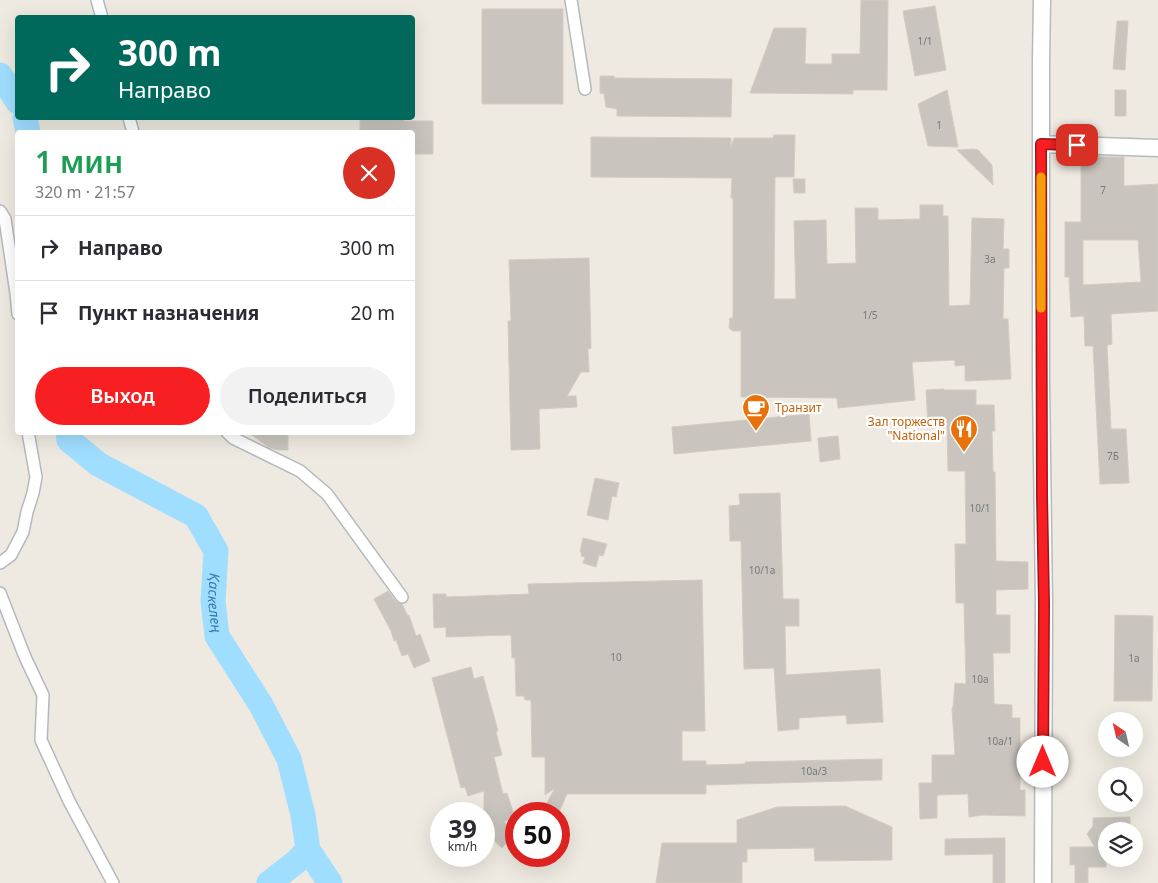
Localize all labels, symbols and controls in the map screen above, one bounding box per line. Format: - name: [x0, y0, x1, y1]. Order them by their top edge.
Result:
- text: 300 m: [118, 29, 221, 76]
- house number: 1/1: [917, 34, 933, 48]
- icon: right: [35, 35, 100, 100]
- text: Направо: [118, 74, 211, 104]
- house number: 1: [936, 118, 942, 132]
- pin: [1056, 124, 1098, 166]
- icon: arrive: [1063, 131, 1091, 159]
- text: 1 мин: [35, 141, 123, 182]
- button: close: [343, 147, 395, 199]
- text: 320 m · 21:57: [35, 181, 135, 203]
- house number: 7: [1100, 183, 1106, 197]
- icon: right: [35, 234, 63, 262]
- text: Направо: [78, 235, 163, 261]
- text: 300 m: [340, 235, 395, 261]
- house number: 3а: [984, 252, 996, 266]
- icon: arrive: [35, 299, 63, 327]
- text: Пункт назначения: [78, 300, 259, 326]
- text: 20 m: [351, 300, 395, 326]
- house number: 1/5: [862, 308, 878, 322]
- button: Выход: [35, 367, 210, 425]
- button: Поделиться: [220, 367, 395, 425]
- cafe icon: Транзит: [741, 393, 771, 432]
- place label: Транзит: [775, 399, 822, 416]
- place label: Зал торжеств "National": [868, 413, 945, 444]
- restaurant icon: Зал торжеств "National": [949, 414, 979, 453]
- house number: 7Б: [1107, 449, 1119, 463]
- house number: 10/1: [970, 501, 990, 515]
- house number: 10/1а: [749, 563, 775, 577]
- water label: Қаскелең: [204, 573, 227, 634]
- house number: 10: [610, 650, 622, 664]
- house number: 1а: [1128, 651, 1140, 665]
- house number: 10а: [972, 672, 989, 686]
- north arrow: [1098, 712, 1142, 758]
- map controls: [1098, 712, 1143, 867]
- house number: 10а/1: [987, 734, 1013, 748]
- position arrow: [1016, 735, 1068, 787]
- house number: 10а/3: [801, 764, 827, 778]
- button: search: [1098, 767, 1143, 812]
- speed limit sign: 50: [505, 802, 570, 867]
- text: 39: [448, 811, 477, 845]
- button: layers: [1098, 822, 1143, 867]
- text: km/h: [448, 838, 477, 855]

